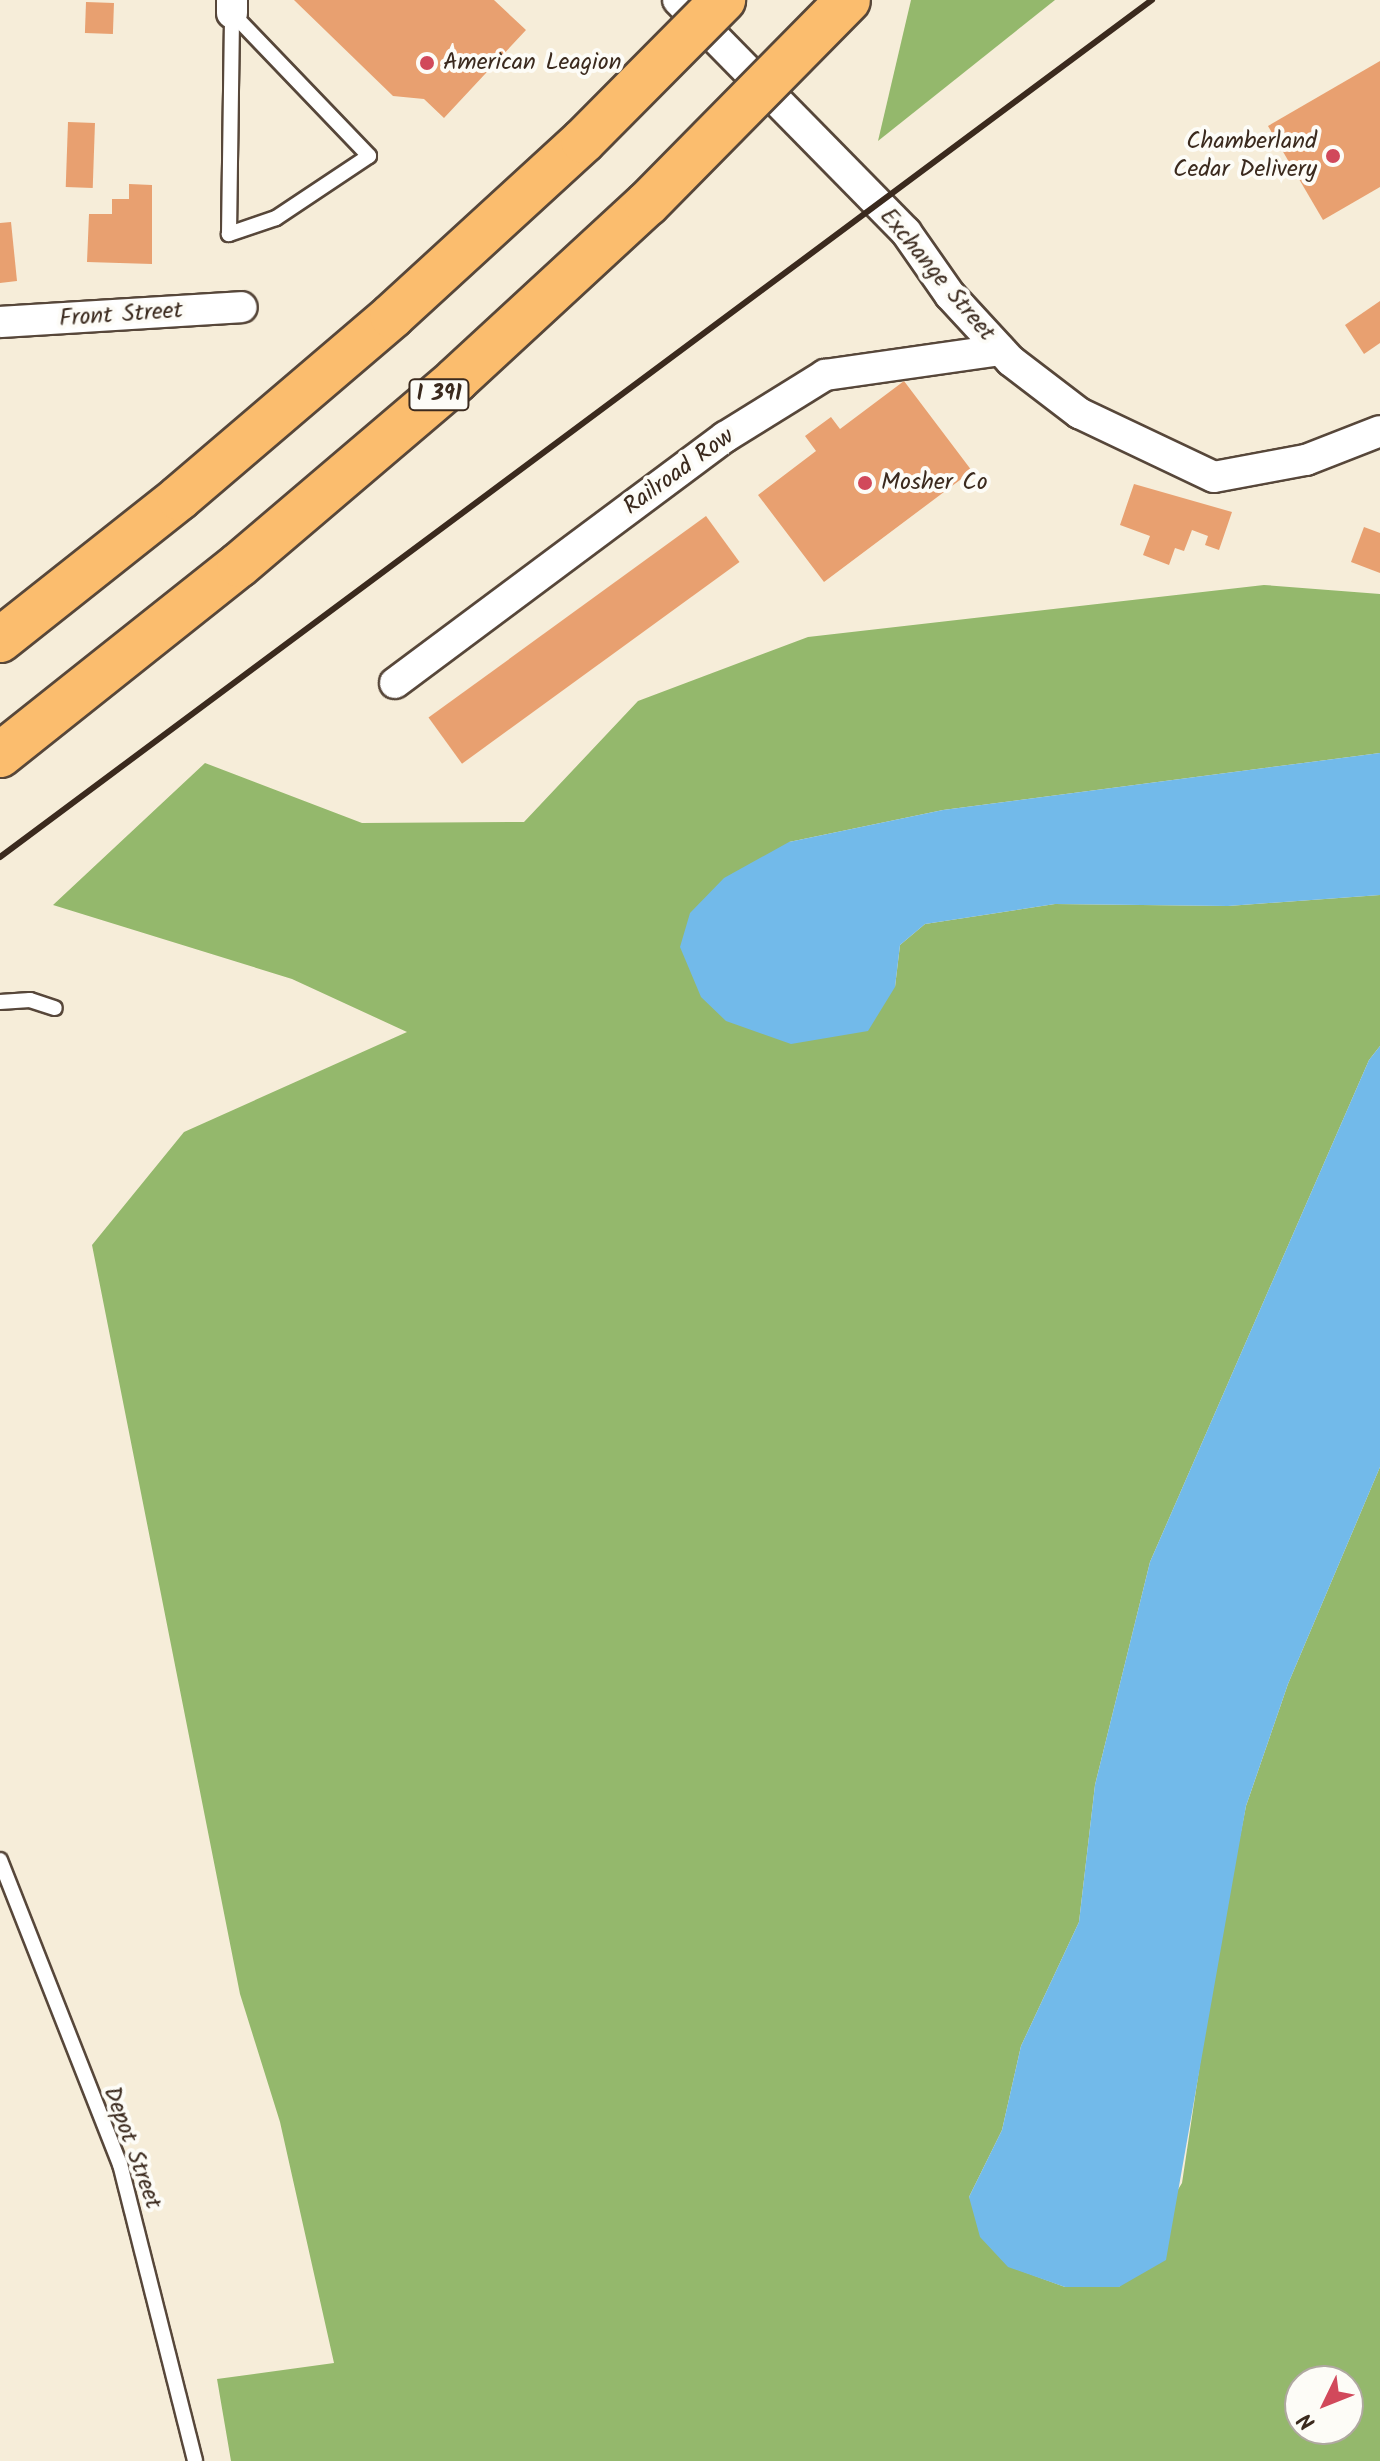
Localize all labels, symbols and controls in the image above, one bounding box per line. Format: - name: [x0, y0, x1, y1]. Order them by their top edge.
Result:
- place label: American Leagion: [443, 49, 621, 77]
- marker: American Leagion: [418, 54, 436, 72]
- place label: Chamberland Cedar Delivery: [1173, 128, 1317, 184]
- marker: Chamberland Cedar Delivery: [1324, 147, 1342, 165]
- street label: Exchange Street: [873, 203, 1001, 347]
- street label: Front Street: [58, 296, 184, 334]
- road number: I 391: [407, 377, 471, 413]
- street label: Railroad Row: [618, 422, 740, 522]
- place label: Mosher Co: [881, 469, 988, 497]
- marker: Mosher Co: [856, 474, 874, 492]
- street label: Depot Street: [97, 2083, 167, 2213]
- north arrow: [1284, 2365, 1364, 2445]
- text: N: [1290, 2403, 1325, 2437]

